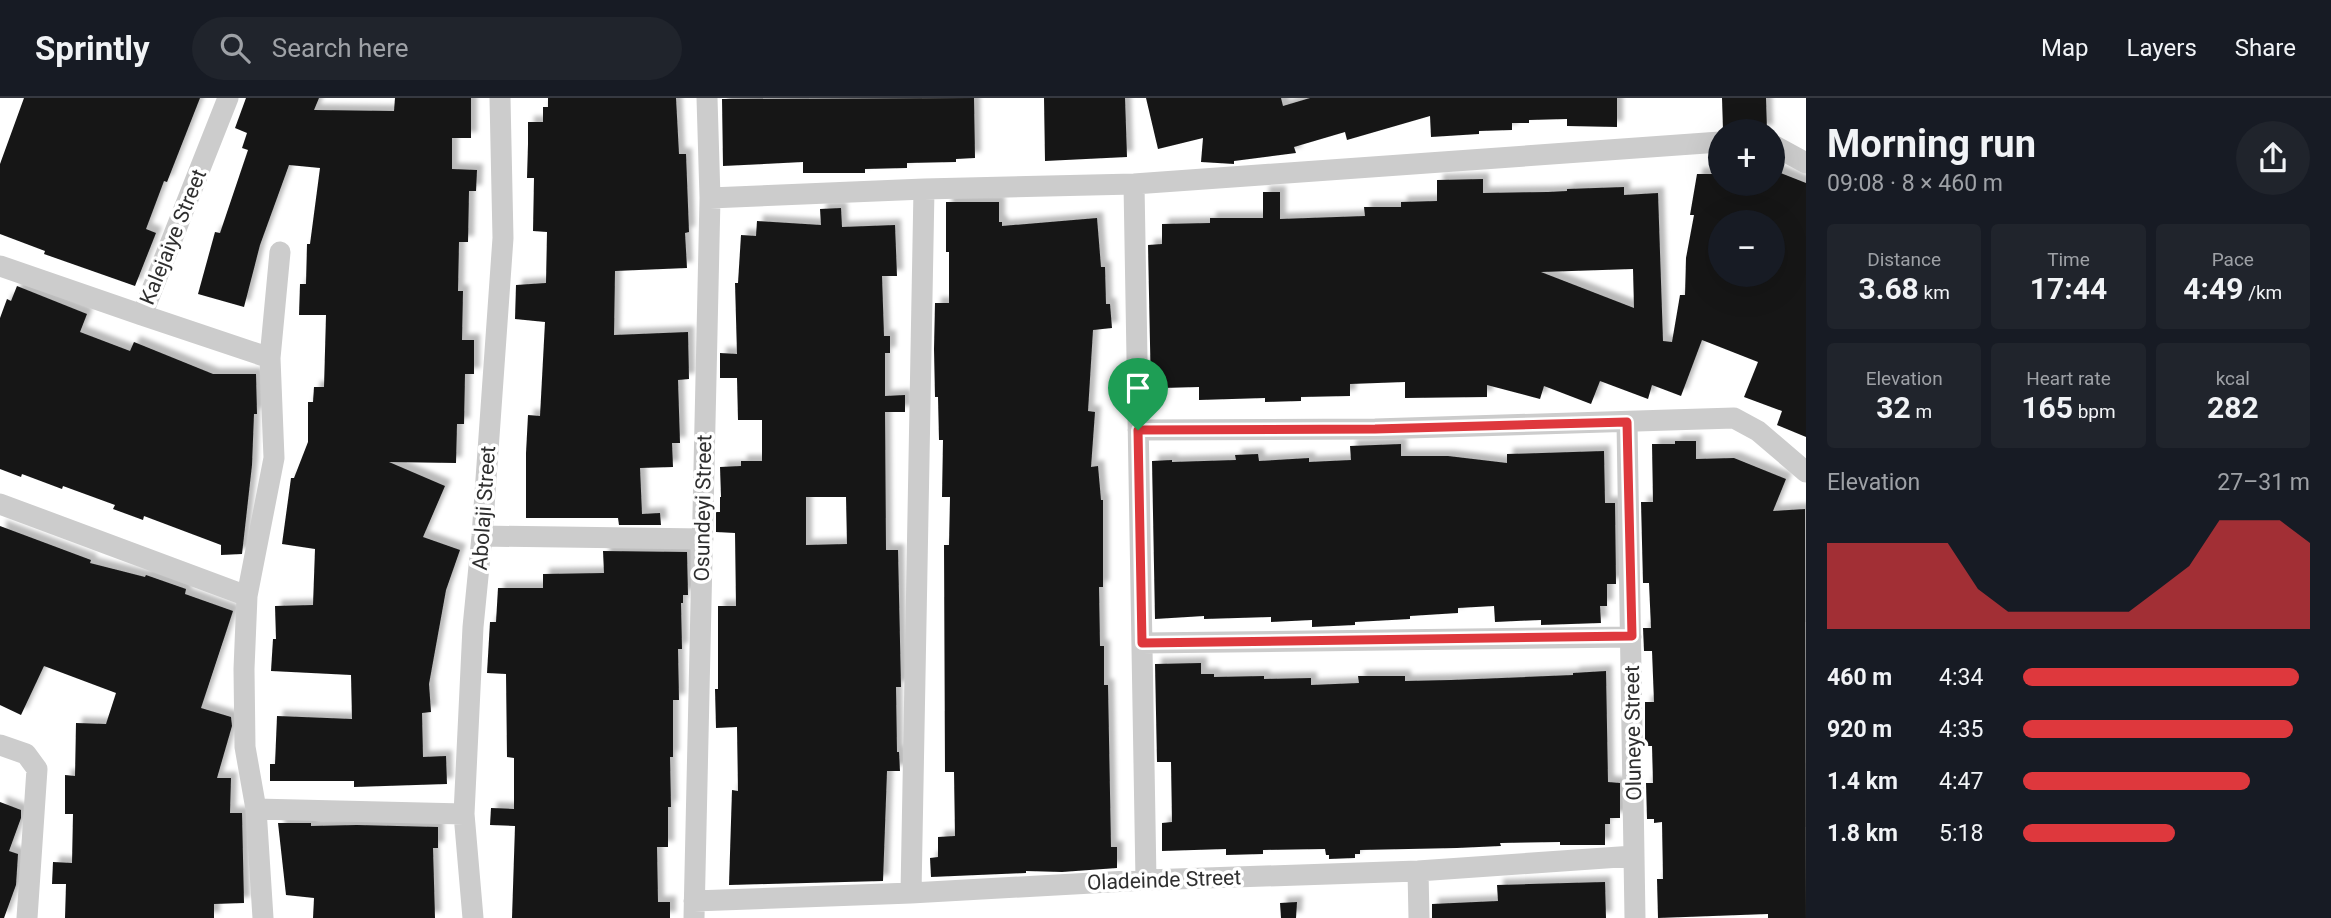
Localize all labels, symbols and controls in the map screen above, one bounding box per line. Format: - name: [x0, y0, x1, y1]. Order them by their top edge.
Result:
- search box: [192, 17, 682, 80]
- text: Sprintly: [35, 29, 150, 68]
- icon: search: [216, 29, 254, 67]
- text: Search here: [272, 33, 409, 63]
- text: Map: [2041, 34, 2089, 62]
- text: Layers: [2127, 34, 2197, 62]
- text: Share: [2235, 34, 2296, 62]
- map controls: [1708, 119, 1785, 287]
- button: +: [1708, 119, 1785, 196]
- button: share: [2236, 121, 2310, 195]
- text: Morning run: [1827, 122, 2036, 166]
- street label: Kalejaiye Street: [135, 166, 211, 308]
- text: 09:08 · 8 × 460 m: [1827, 170, 2003, 197]
- button: −: [1708, 210, 1785, 287]
- text: Distance: [1867, 248, 1941, 271]
- text: Time: [2047, 248, 2090, 271]
- text: Pace: [2212, 248, 2254, 271]
- text: 3.68: [1858, 271, 1919, 306]
- text: 17:44: [2030, 271, 2107, 306]
- text: 4:49: [2183, 271, 2243, 306]
- text: km: [1919, 281, 1950, 304]
- text: /km: [2243, 281, 2282, 304]
- pin: [1108, 358, 1168, 430]
- text: Elevation: [1866, 367, 1943, 390]
- text: Heart rate: [2026, 367, 2111, 390]
- text: kcal: [2216, 367, 2250, 390]
- icon: arrive: [1119, 369, 1157, 407]
- text: 32: [1876, 390, 1911, 425]
- text: 165: [2021, 390, 2073, 425]
- text: 282: [2207, 390, 2259, 425]
- text: m: [1911, 400, 1932, 423]
- text: bpm: [2073, 400, 2116, 423]
- street label: Osundeyi Street: [690, 434, 716, 582]
- street label: Abolaji Street: [468, 445, 500, 571]
- text: Elevation: [1827, 469, 1920, 496]
- text: 27–31 m: [2217, 469, 2310, 496]
- text: 460 m: [1827, 664, 1892, 691]
- text: 4:34: [1939, 664, 1983, 691]
- street label: Oluneye Street: [1620, 665, 1646, 801]
- text: 920 m: [1827, 716, 1892, 743]
- text: 4:35: [1939, 716, 1983, 743]
- text: 1.4 km: [1827, 768, 1898, 795]
- text: 4:47: [1939, 768, 1983, 795]
- text: 1.8 km: [1827, 820, 1898, 847]
- text: 5:18: [1939, 820, 1983, 847]
- street label: Oladeinde Street: [1087, 865, 1242, 895]

